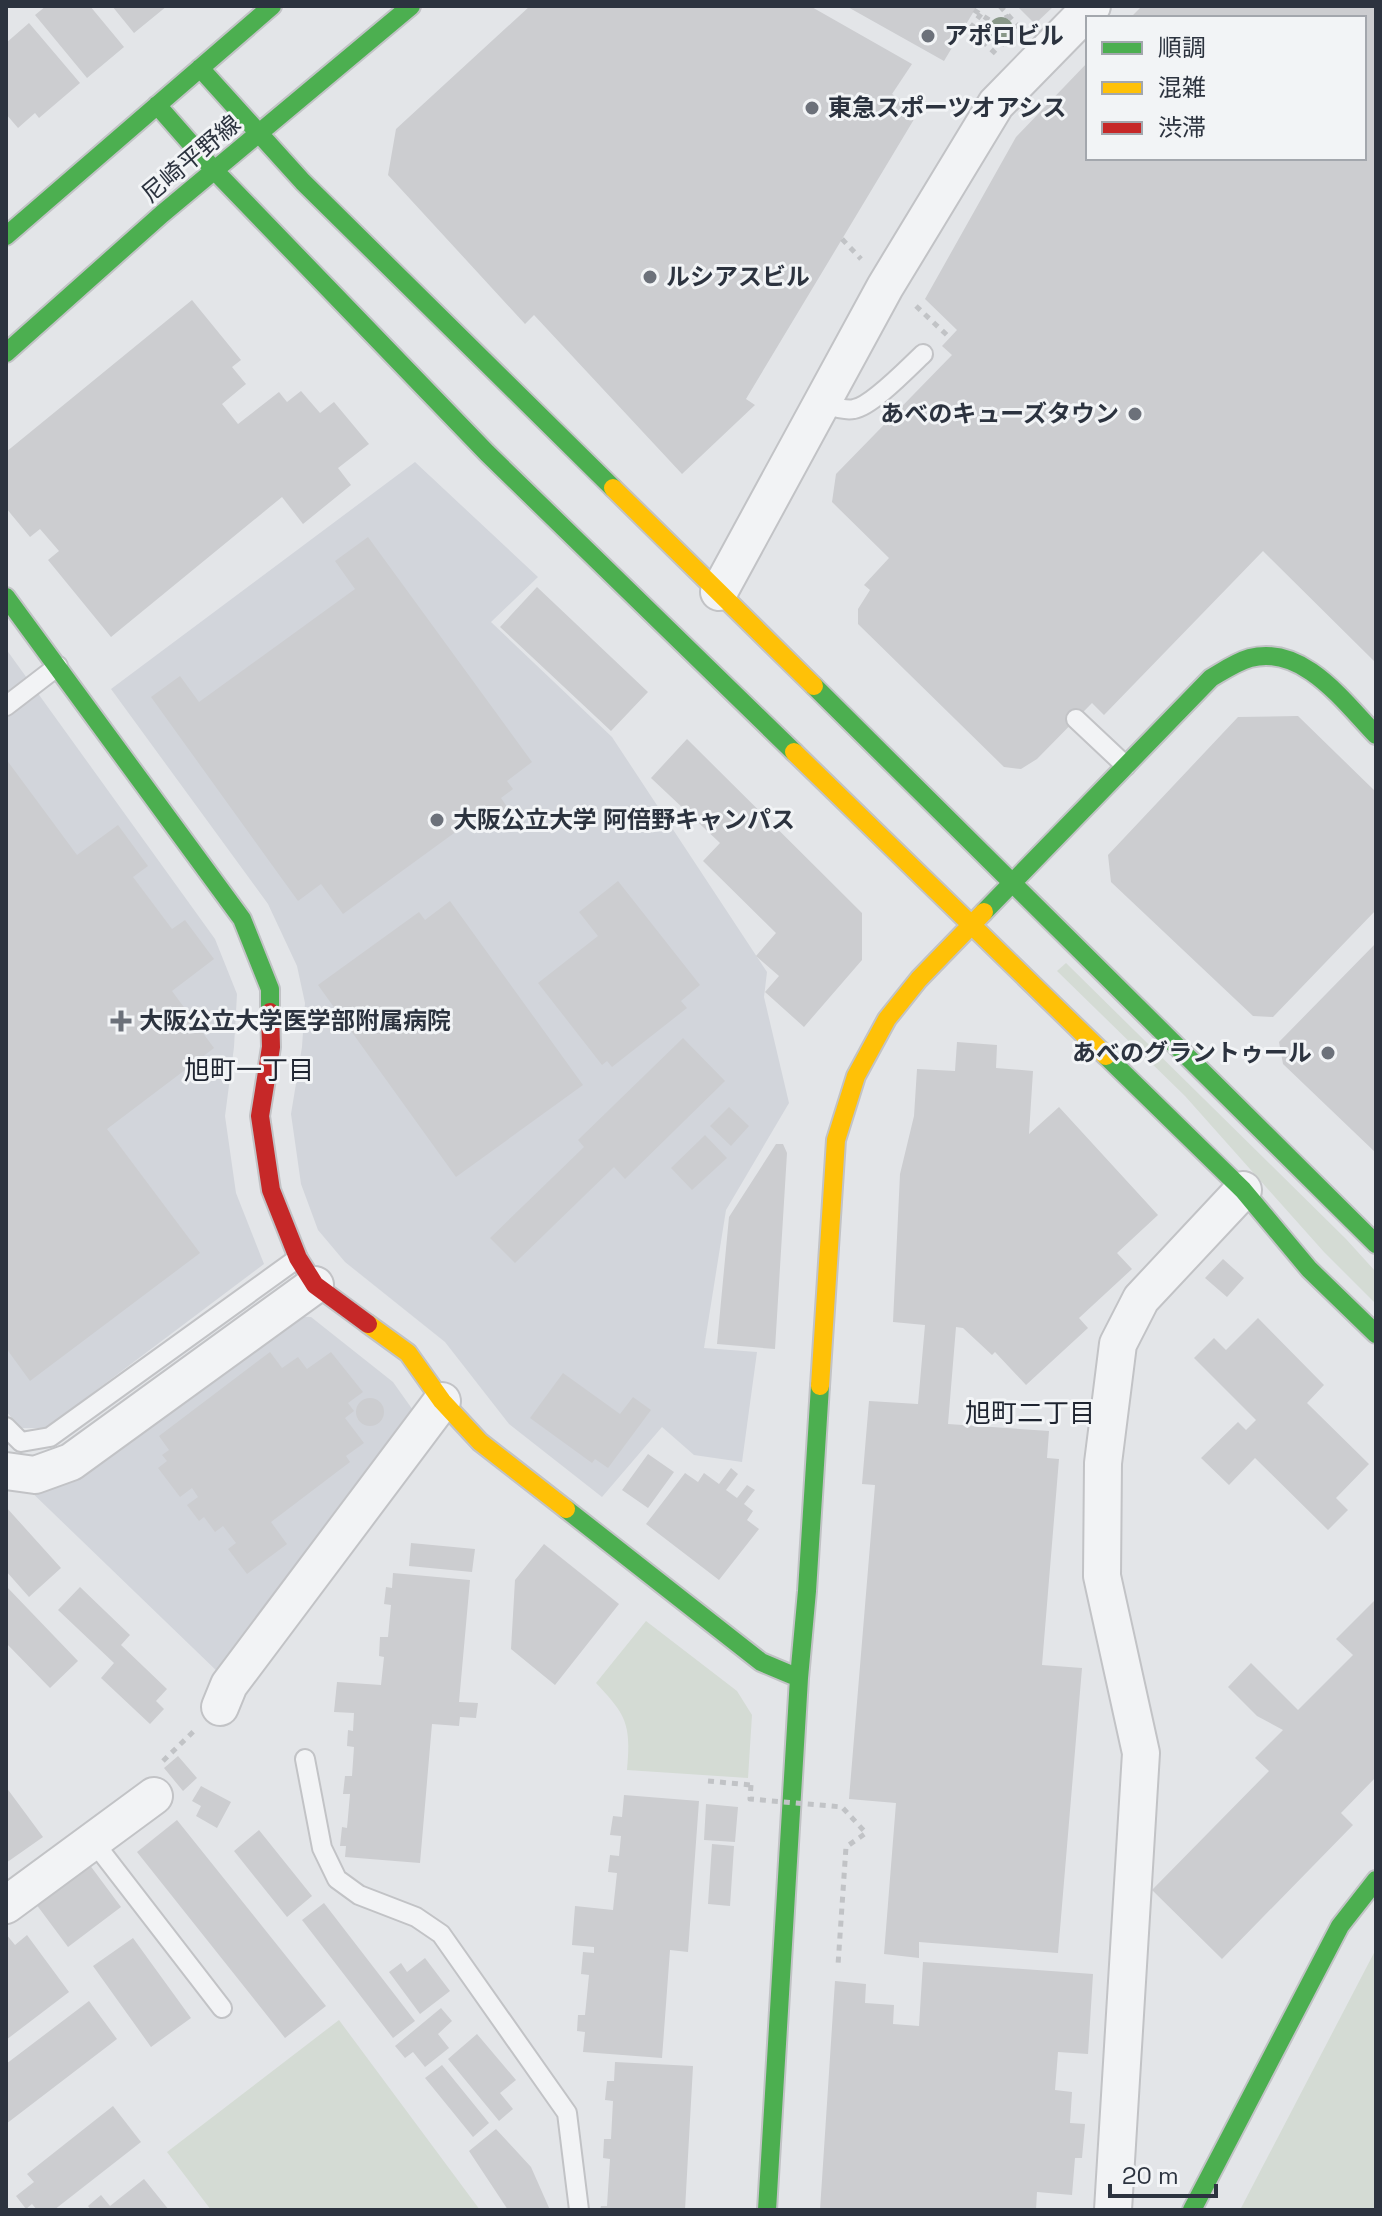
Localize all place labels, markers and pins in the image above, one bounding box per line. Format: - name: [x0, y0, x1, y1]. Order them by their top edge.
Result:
- place label: アポロビル: [944, 20, 1064, 51]
- marker: アポロビル: [919, 27, 937, 45]
- place label: 東急スポーツオアシス: [828, 92, 1067, 123]
- marker: 東急スポーツオアシス: [803, 99, 821, 117]
- place label: ルシアスビル: [666, 261, 810, 292]
- marker: ルシアスビル: [641, 268, 659, 286]
- place label: あべのキューズタウン: [880, 398, 1119, 429]
- marker: あべのキューズタウン: [1126, 405, 1144, 423]
- place label: 大阪公立大学 阿倍野キャンパス: [453, 804, 795, 835]
- marker: 大阪公立大学 阿倍野キャンパス: [428, 811, 446, 829]
- place label: 大阪公立大学医学部附属病院: [139, 1005, 451, 1036]
- marker: 大阪公立大学医学部附属病院: [110, 1010, 132, 1032]
- place label: あべのグラントゥール: [1072, 1037, 1312, 1068]
- marker: あべのグラントゥール: [1319, 1044, 1337, 1062]

